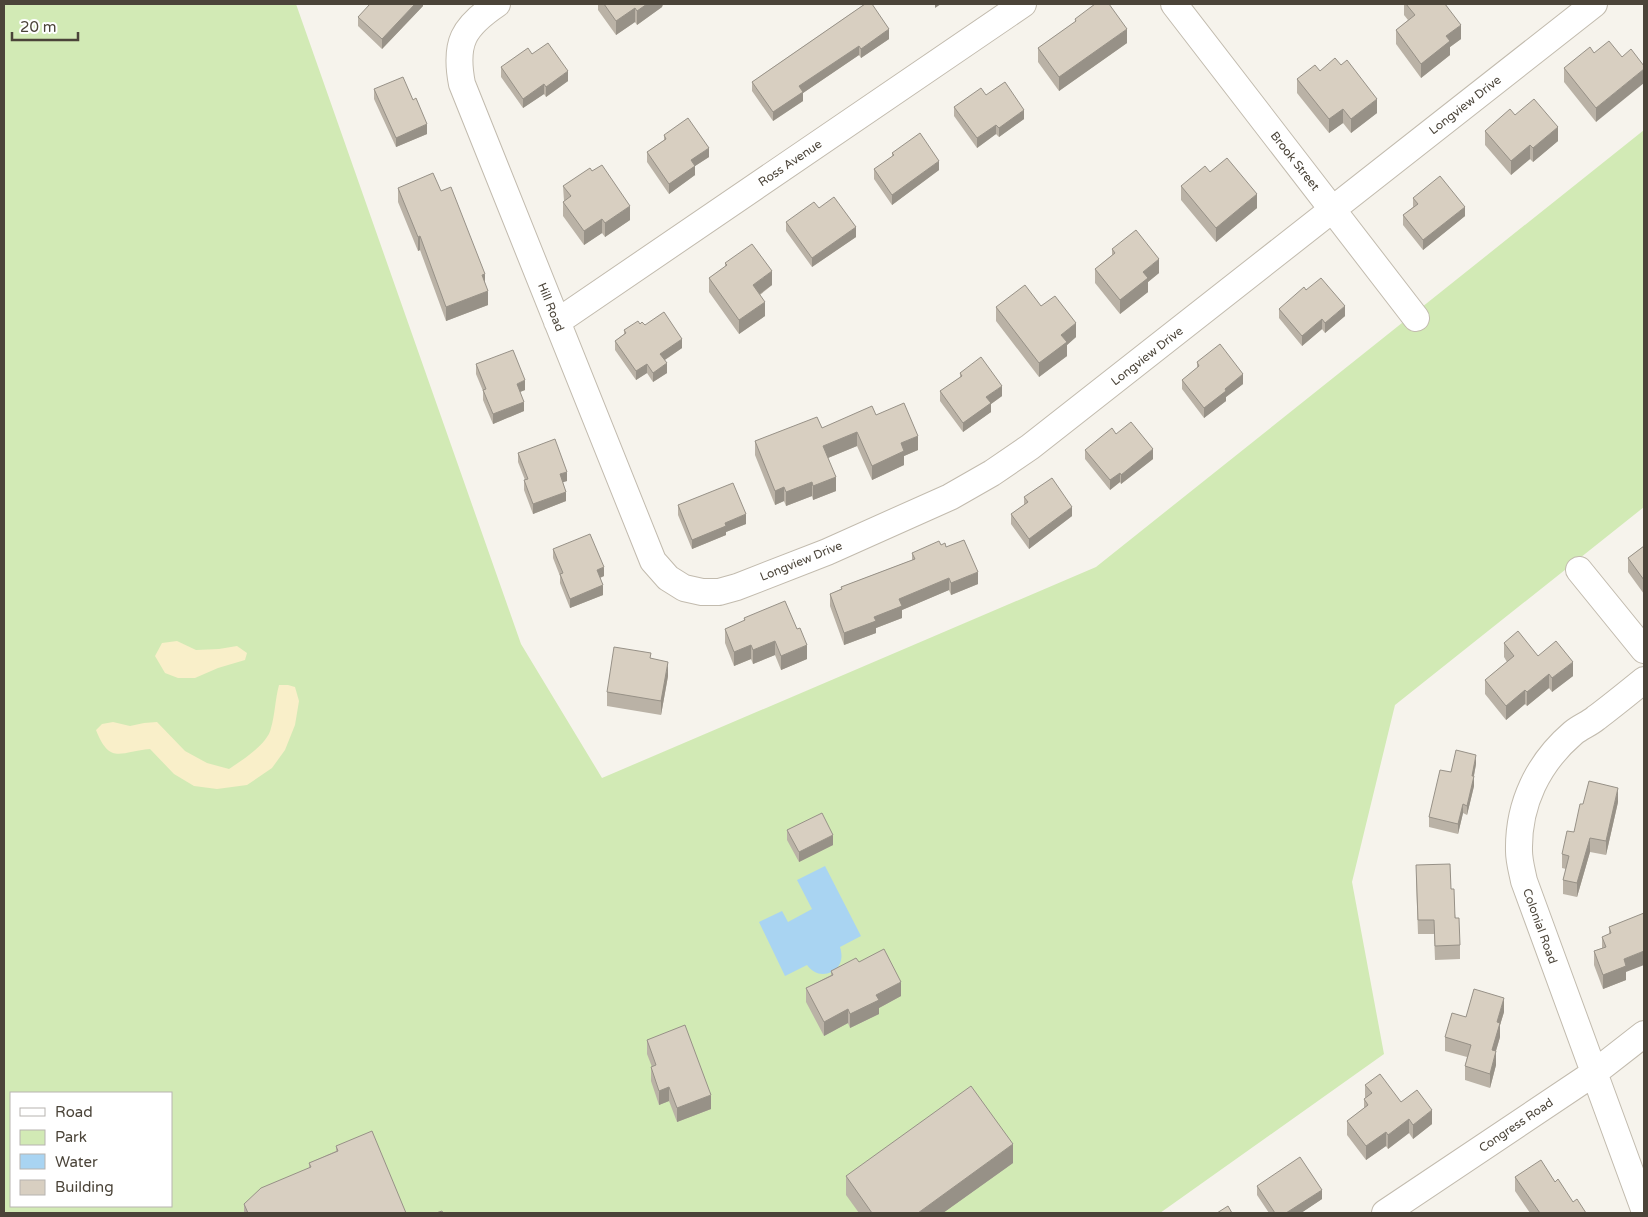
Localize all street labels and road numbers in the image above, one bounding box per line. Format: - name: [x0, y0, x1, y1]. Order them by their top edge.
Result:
- street label: Longview Drive: [1426, 72, 1504, 137]
- street label: Brook Street: [1268, 129, 1323, 194]
- street label: Ross Avenue: [756, 137, 825, 189]
- street label: Hill Road: [535, 281, 567, 333]
- street label: Longview Drive: [1108, 323, 1186, 388]
- street label: Longview Drive: [758, 538, 844, 584]
- street label: Colonial Road: [1520, 886, 1560, 966]
- street label: Congress Road: [1476, 1095, 1556, 1155]

